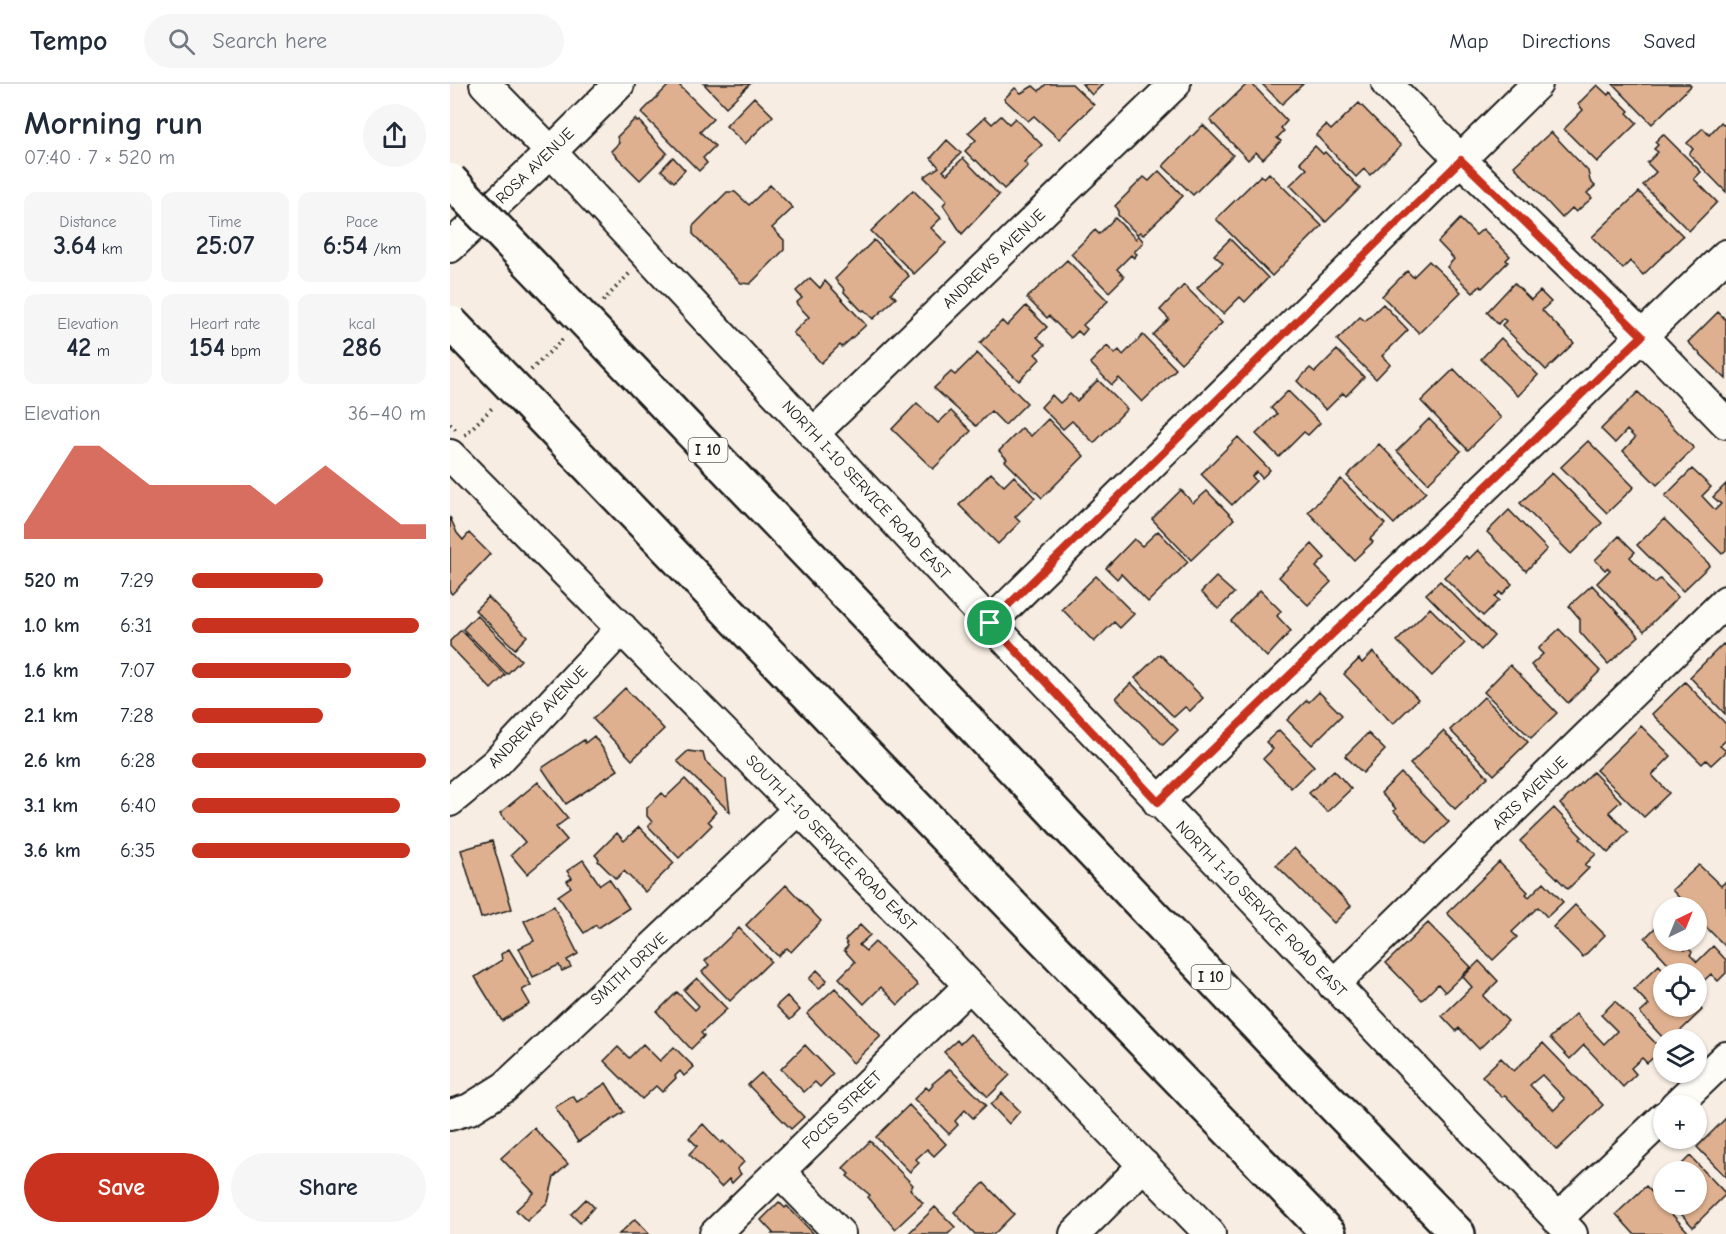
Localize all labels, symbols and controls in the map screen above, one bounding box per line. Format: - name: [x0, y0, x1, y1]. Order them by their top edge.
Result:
- search box: [144, 14, 564, 68]
- text: Tempo: [30, 25, 108, 57]
- icon: search: [165, 25, 198, 58]
- text: Search here: [213, 28, 327, 54]
- text: Map: [1449, 29, 1489, 53]
- text: Directions: [1522, 29, 1611, 53]
- text: Saved: [1644, 29, 1696, 53]
- text: Morning run: [24, 104, 203, 142]
- button: share: [363, 104, 426, 167]
- street label: ROSA AVENUE: [492, 124, 578, 208]
- text: 07:40 · 7 × 520 m: [24, 146, 175, 169]
- street label: ANDREWS AVENUE: [939, 205, 1049, 312]
- text: Distance: [59, 213, 117, 231]
- text: Time: [208, 213, 242, 231]
- text: Pace: [346, 213, 378, 231]
- text: 3.64: [53, 231, 97, 261]
- text: 25:07: [196, 231, 254, 261]
- text: 6:54: [323, 231, 368, 261]
- text: km: [97, 240, 123, 258]
- text: /km: [368, 240, 401, 258]
- text: Elevation: [57, 315, 119, 333]
- text: Heart rate: [190, 315, 260, 333]
- text: kcal: [349, 315, 375, 333]
- text: 42: [66, 333, 91, 363]
- text: 154: [189, 333, 225, 363]
- text: 286: [342, 333, 382, 363]
- text: m: [91, 342, 110, 360]
- text: bpm: [225, 342, 261, 360]
- street label: NORTH I-10 SERVICE ROAD EAST: [778, 397, 954, 583]
- text: Elevation: [24, 402, 101, 425]
- text: 36–40 m: [348, 402, 426, 425]
- road number: I 10: [688, 438, 728, 462]
- text: 520 m: [24, 569, 79, 592]
- text: 7:29: [120, 569, 154, 592]
- pin: [964, 597, 1015, 648]
- icon: arrive: [973, 606, 1006, 639]
- text: 1.0 km: [24, 614, 80, 637]
- text: 6:31: [120, 614, 153, 637]
- text: 1.6 km: [24, 659, 79, 682]
- text: 7:07: [120, 659, 155, 682]
- street label: ANDREWS AVENUE: [485, 662, 592, 772]
- text: 2.1 km: [24, 704, 78, 727]
- text: 7:28: [120, 704, 154, 727]
- text: 2.6 km: [24, 749, 81, 772]
- text: 6:28: [120, 749, 155, 772]
- street label: SOUTH I-10 SERVICE ROAD EAST: [742, 751, 920, 935]
- street label: ARIS AVENUE: [1489, 752, 1572, 833]
- text: 3.1 km: [24, 794, 78, 817]
- text: 6:40: [120, 794, 156, 817]
- street label: NORTH I-10 SERVICE ROAD EAST: [1172, 817, 1350, 1001]
- text: 3.6 km: [24, 839, 81, 862]
- text: 6:35: [120, 839, 155, 862]
- north arrow: [1653, 897, 1707, 951]
- map controls: [1653, 897, 1707, 1215]
- street label: SMITH DRIVE: [587, 929, 671, 1009]
- button: locate: [1653, 963, 1707, 1017]
- road number: I 10: [1192, 965, 1230, 989]
- button: layers: [1653, 1029, 1707, 1083]
- street label: FOCIS STREET: [798, 1067, 886, 1153]
- button: +: [1653, 1095, 1707, 1149]
- button: Save: [24, 1153, 219, 1222]
- button: Share: [231, 1153, 426, 1222]
- button: −: [1653, 1161, 1707, 1215]

